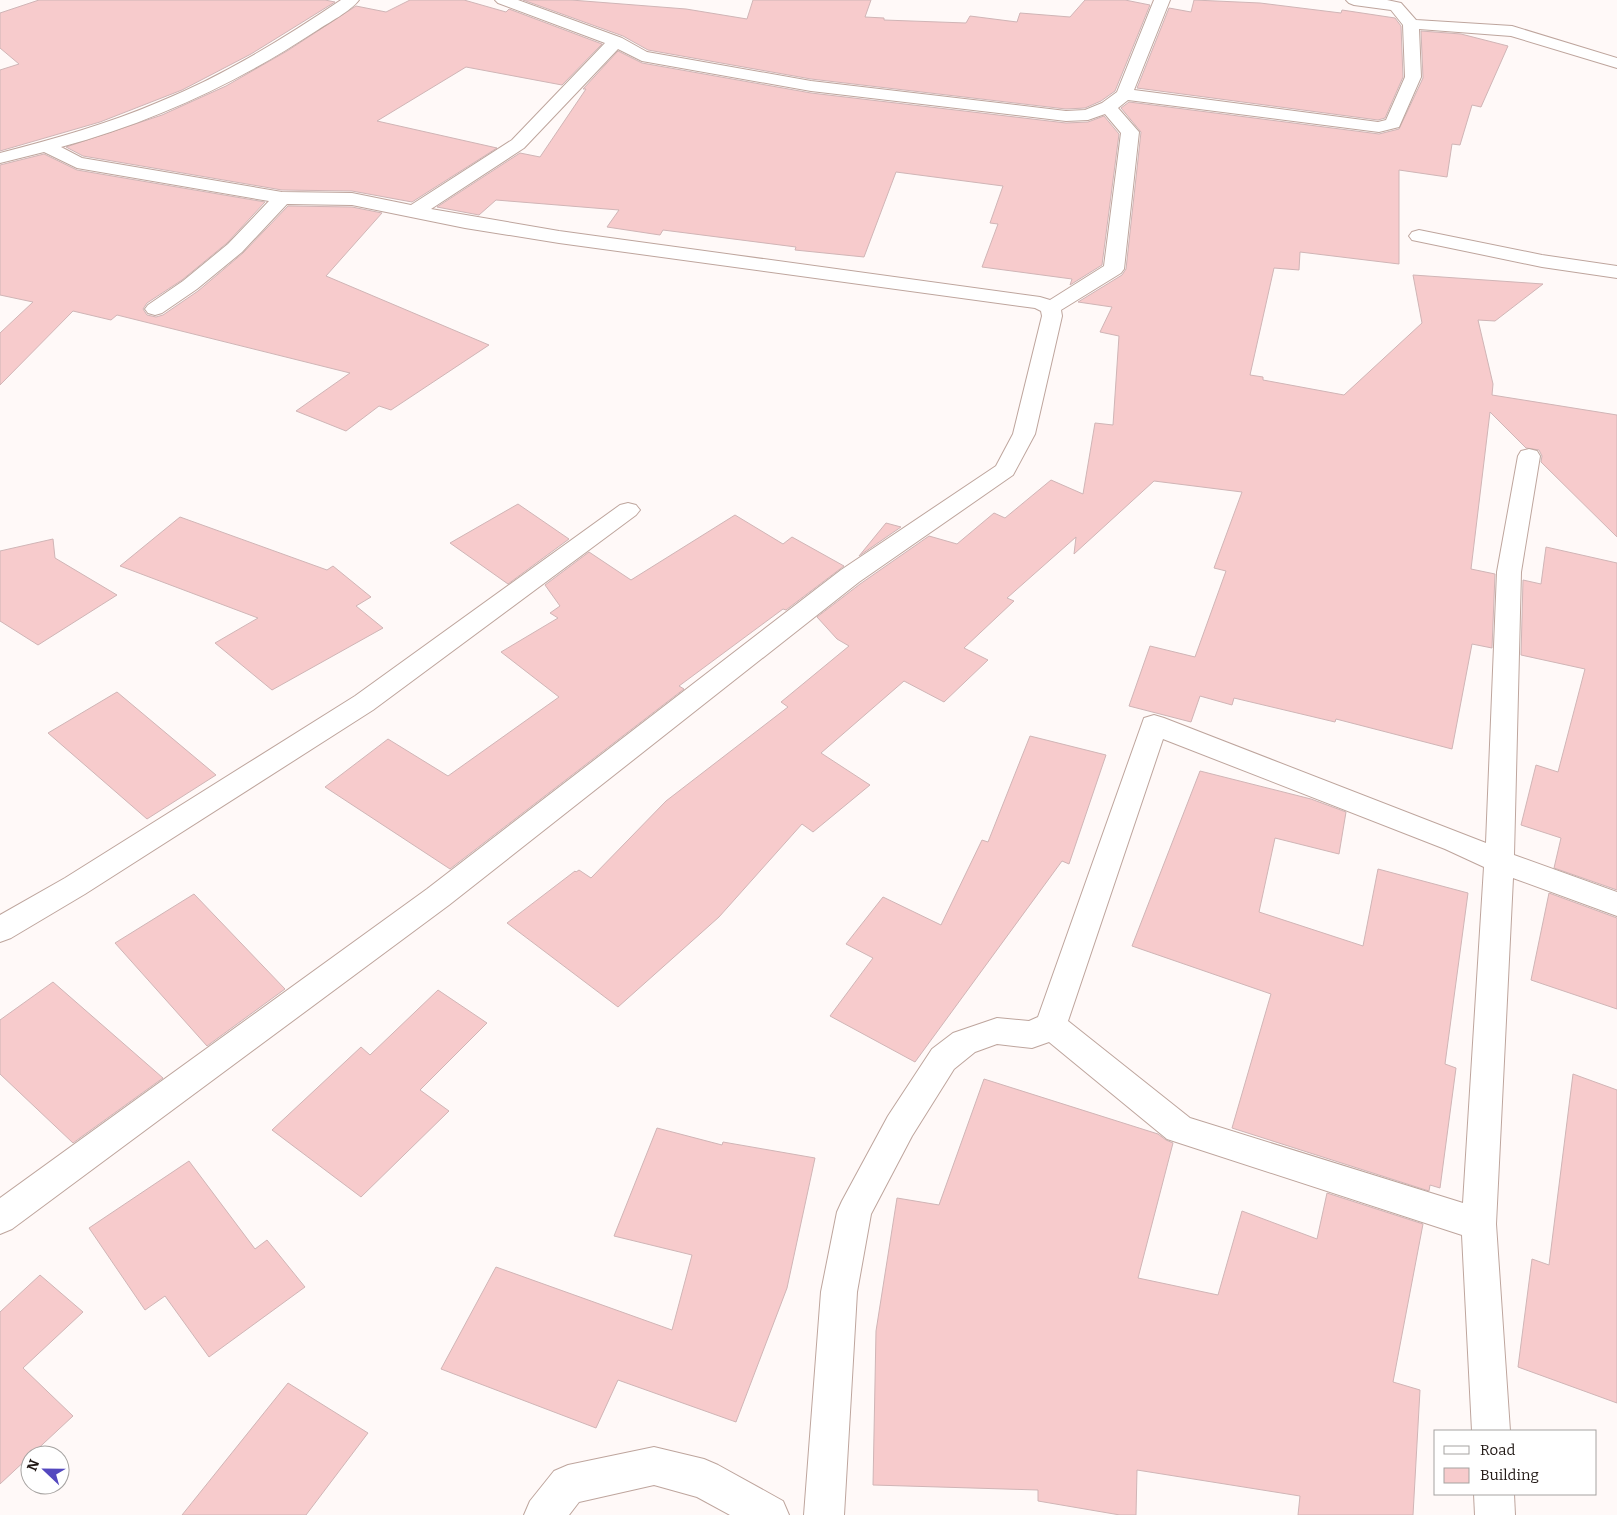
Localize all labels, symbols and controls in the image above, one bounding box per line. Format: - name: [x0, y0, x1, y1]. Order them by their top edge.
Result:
- legend: [1434, 1430, 1597, 1495]
- text: Road: [1480, 1441, 1515, 1459]
- north arrow: [20, 1445, 70, 1495]
- text: N: [24, 1457, 43, 1474]
- text: Building: [1480, 1466, 1539, 1484]

